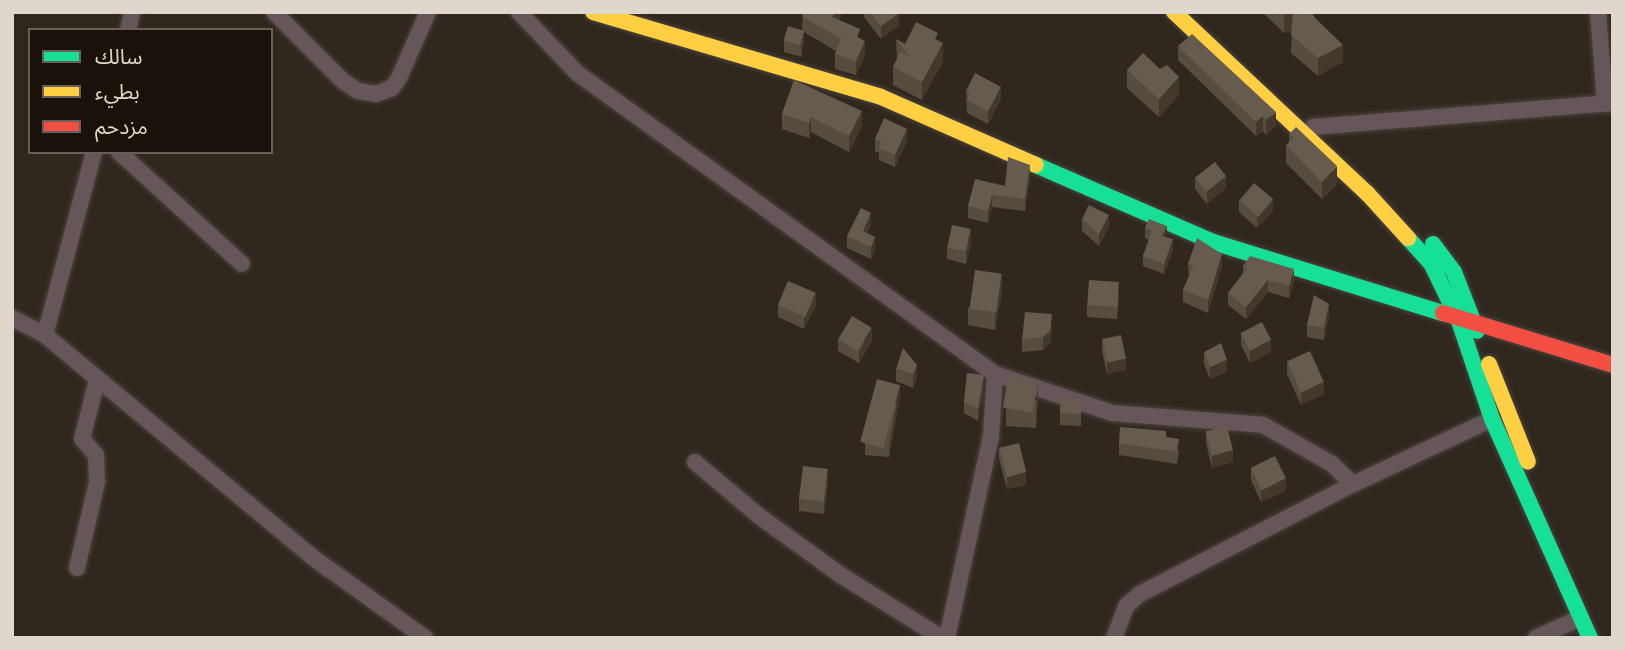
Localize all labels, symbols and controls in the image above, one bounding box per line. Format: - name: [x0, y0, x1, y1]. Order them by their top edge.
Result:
- legend: [28, 28, 273, 154]
- text: سالك: [95, 43, 142, 68]
- text: بطيء: [95, 78, 140, 103]
- text: مزدحم: [95, 113, 148, 138]

